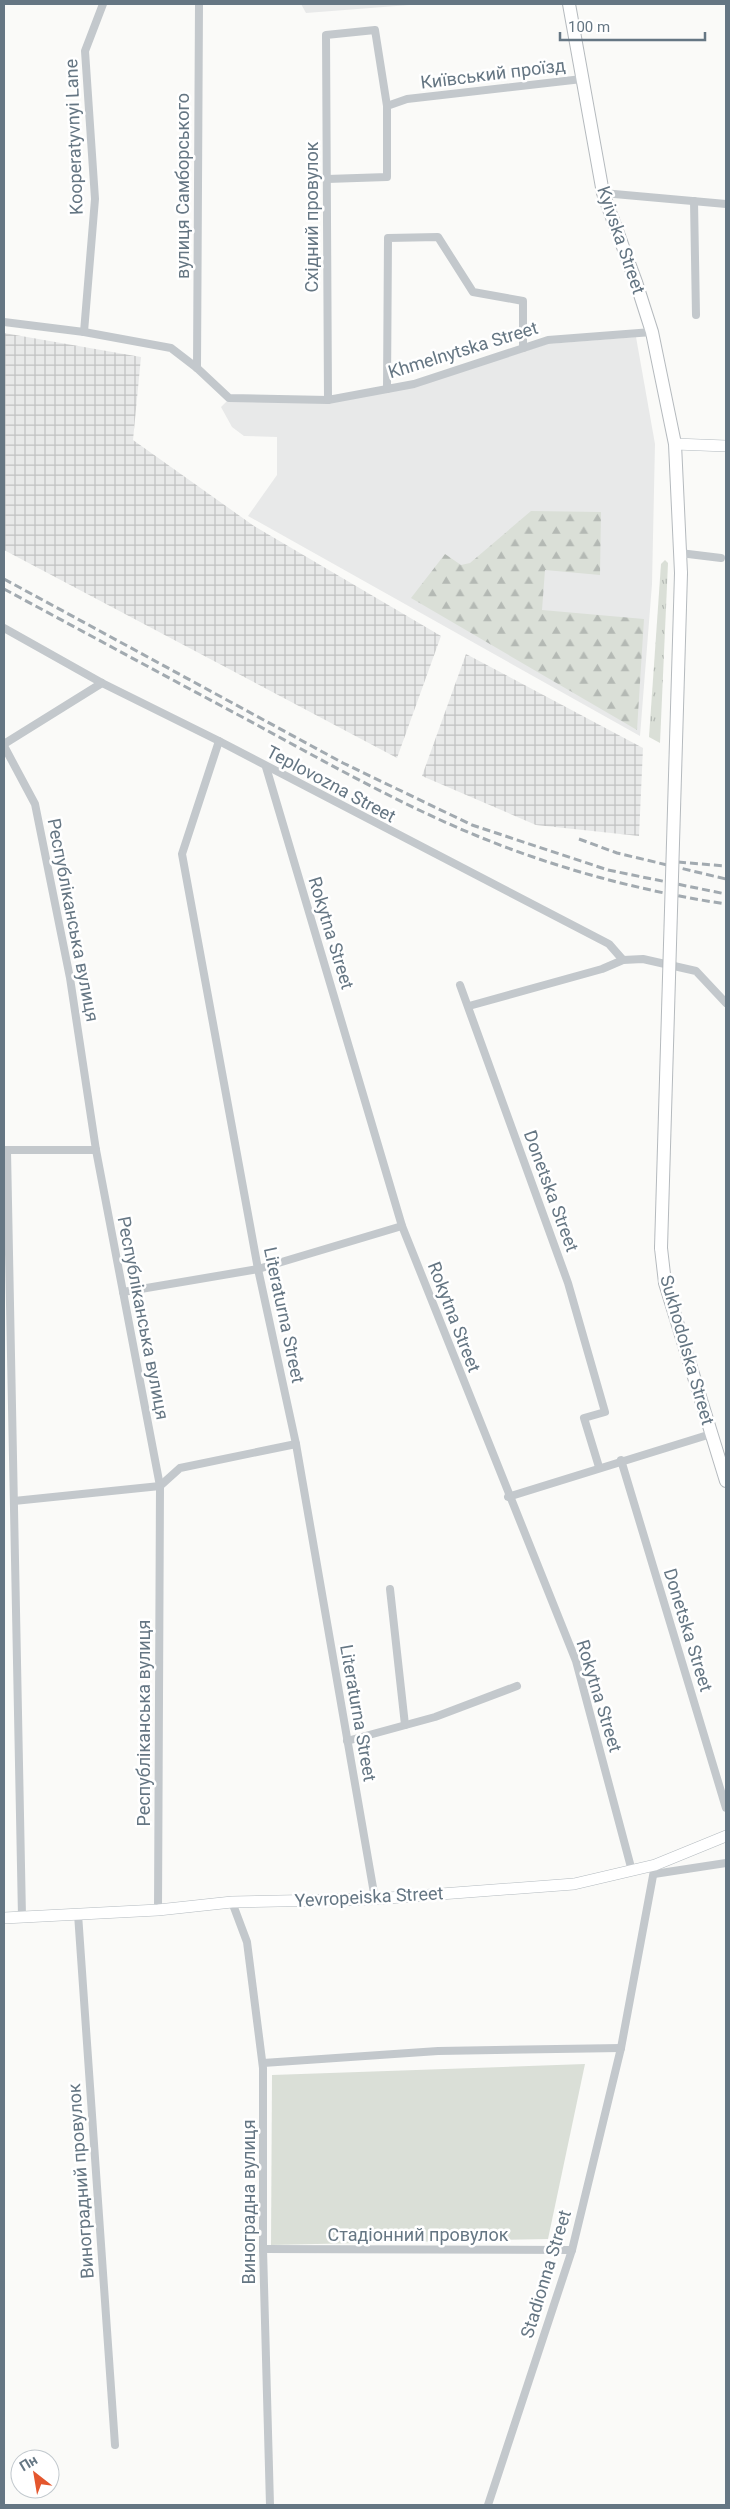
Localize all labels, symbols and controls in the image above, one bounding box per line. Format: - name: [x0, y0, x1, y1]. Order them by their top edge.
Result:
- scale bar: [560, 10, 705, 42]
- text: 100 m: [568, 18, 610, 36]
- street label: Київський проїзд: [419, 54, 567, 93]
- street label: Kooperatyvnyi Lane: [60, 59, 87, 215]
- street label: вулиця Самборського: [172, 93, 193, 279]
- street label: Східний провулок: [301, 141, 322, 293]
- street label: Kyivska Street: [593, 183, 650, 297]
- street label: Khmelnytska Street: [385, 317, 540, 382]
- street label: Teplovozna Street: [263, 741, 400, 827]
- street label: Республіканська вулиця: [43, 816, 104, 1023]
- street label: Rokytna Street: [304, 874, 359, 992]
- street label: Donetska Street: [520, 1127, 583, 1254]
- street label: Республіканська вулиця: [113, 1214, 174, 1421]
- street label: Literaturna Street: [260, 1245, 309, 1385]
- street label: Rokytna Street: [424, 1259, 485, 1375]
- street label: Sukhodolska Street: [656, 1273, 719, 1427]
- street label: Donetska Street: [660, 1566, 717, 1694]
- street label: Республіканська вулиця: [133, 1620, 154, 1826]
- street label: Rokytna Street: [572, 1637, 627, 1755]
- street label: Literaturna Street: [336, 1643, 381, 1783]
- street label: Yevropeiska Street: [294, 1882, 444, 1911]
- street label: Виноградний провулок: [63, 2082, 98, 2279]
- street label: Виноградна вулиця: [238, 2119, 259, 2285]
- street label: Stadionna Street: [516, 2207, 575, 2340]
- street label: Стадіонний провулок: [327, 2224, 509, 2245]
- north arrow: [10, 2449, 60, 2499]
- text: Пн: [17, 2451, 40, 2474]

